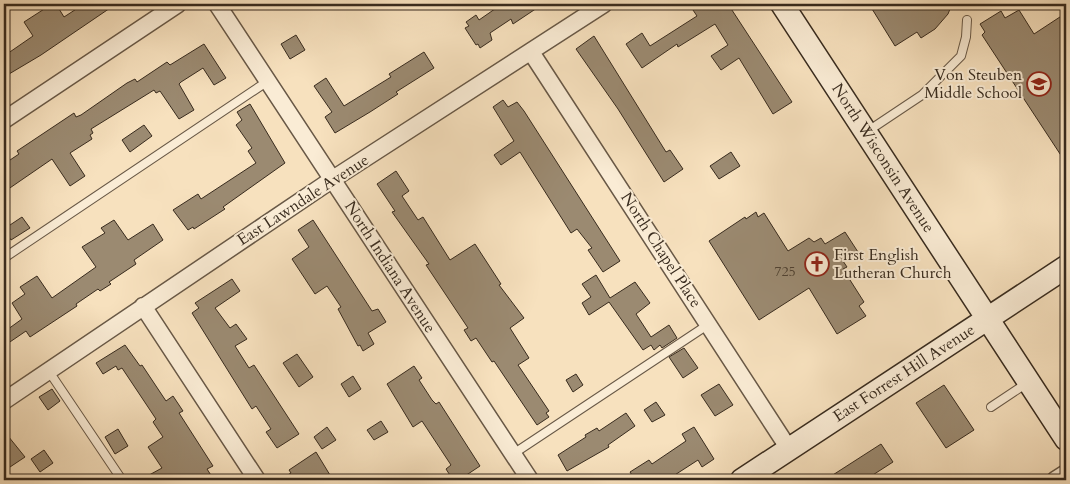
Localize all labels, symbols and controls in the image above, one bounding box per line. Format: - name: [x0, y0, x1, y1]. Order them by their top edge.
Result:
- place label: Von Steuben Middle School: [924, 64, 1022, 104]
- school or university icon: Von Steuben Middle School: [1026, 71, 1052, 97]
- street label: North Wisconsin Avenue: [826, 79, 940, 237]
- street label: East Lawndale Avenue: [233, 149, 373, 251]
- street label: North Chapel Place: [615, 188, 707, 312]
- street label: North Indiana Avenue: [339, 197, 441, 337]
- place label: First English Lutheran Church: [834, 244, 952, 284]
- church icon: First English Lutheran Church: [804, 251, 830, 277]
- house number: 725: [774, 262, 796, 281]
- street label: East Forrest Hill Avenue: [829, 319, 979, 427]

